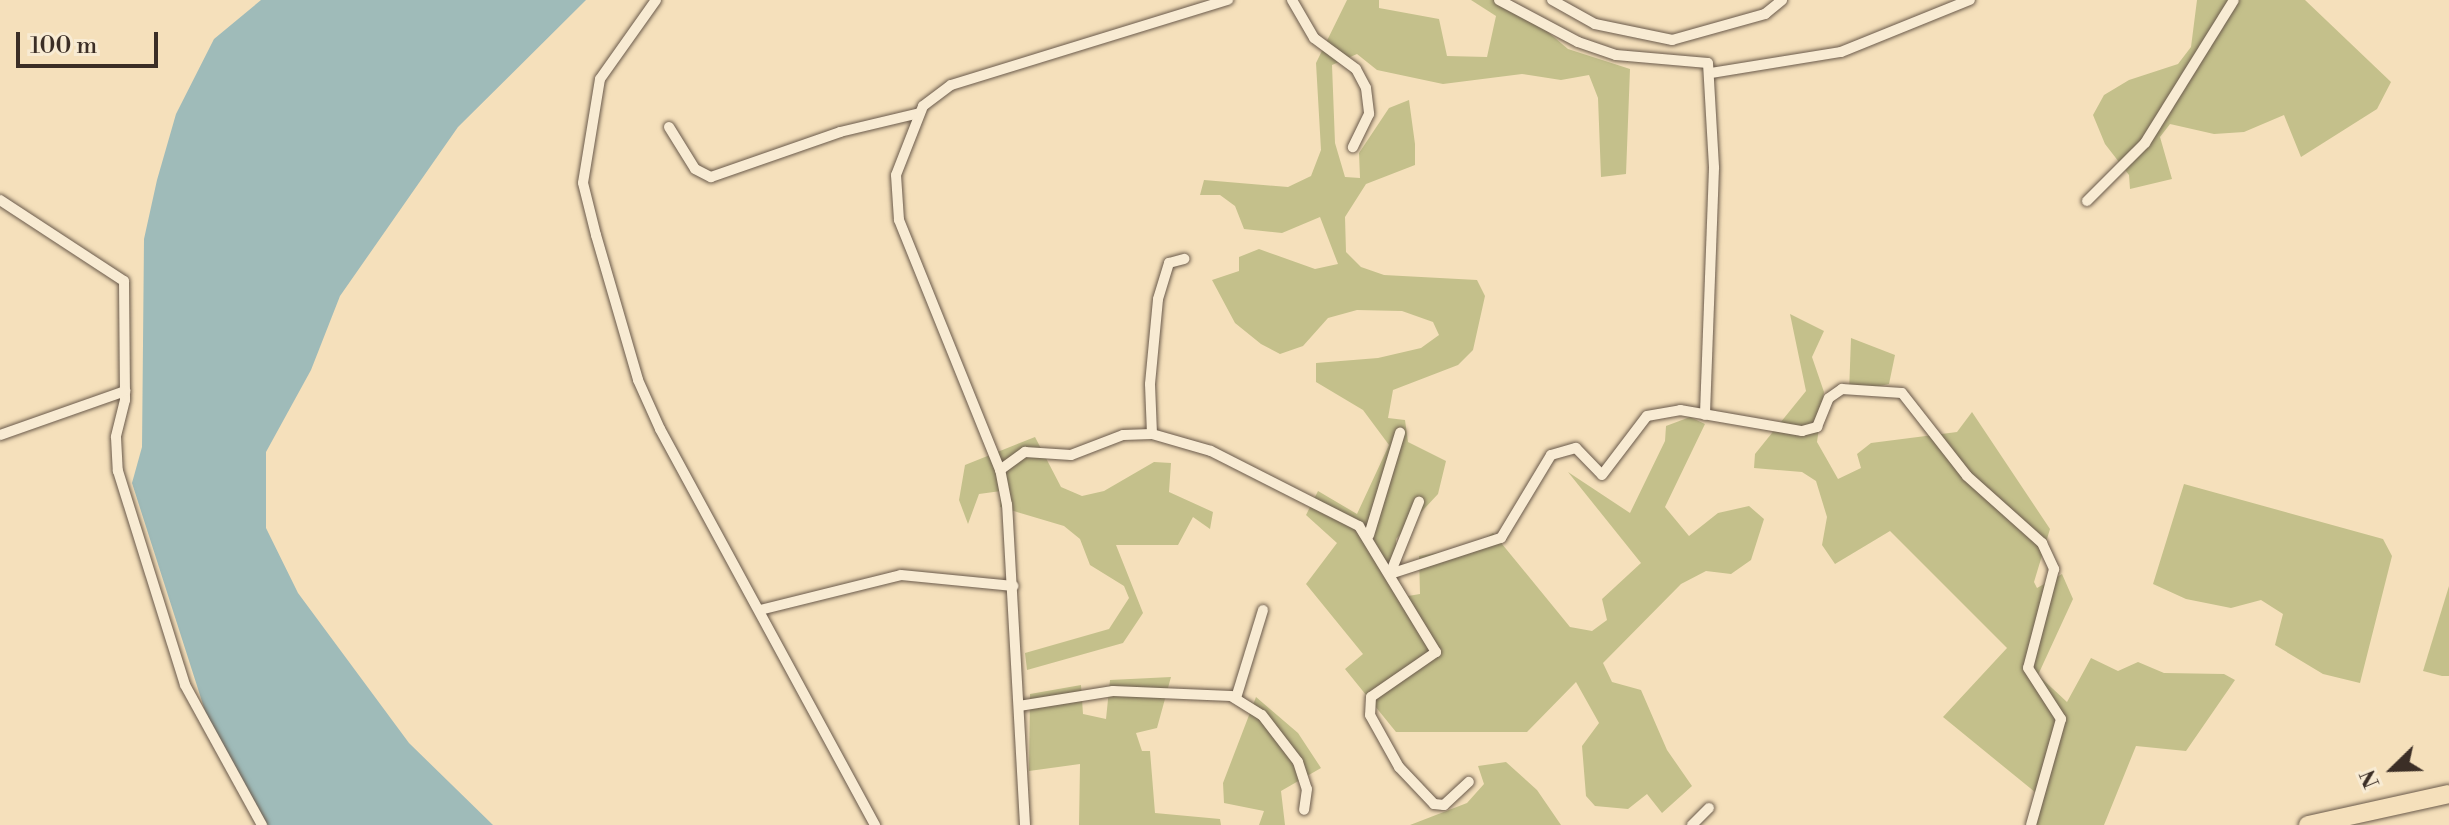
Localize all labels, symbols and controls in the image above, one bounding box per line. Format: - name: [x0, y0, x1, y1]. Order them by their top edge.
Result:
- scale bar: [20, 16, 162, 66]
- text: 100 m: [30, 31, 97, 61]
- north arrow: [2353, 729, 2433, 809]
- text: N: [2355, 765, 2386, 792]

